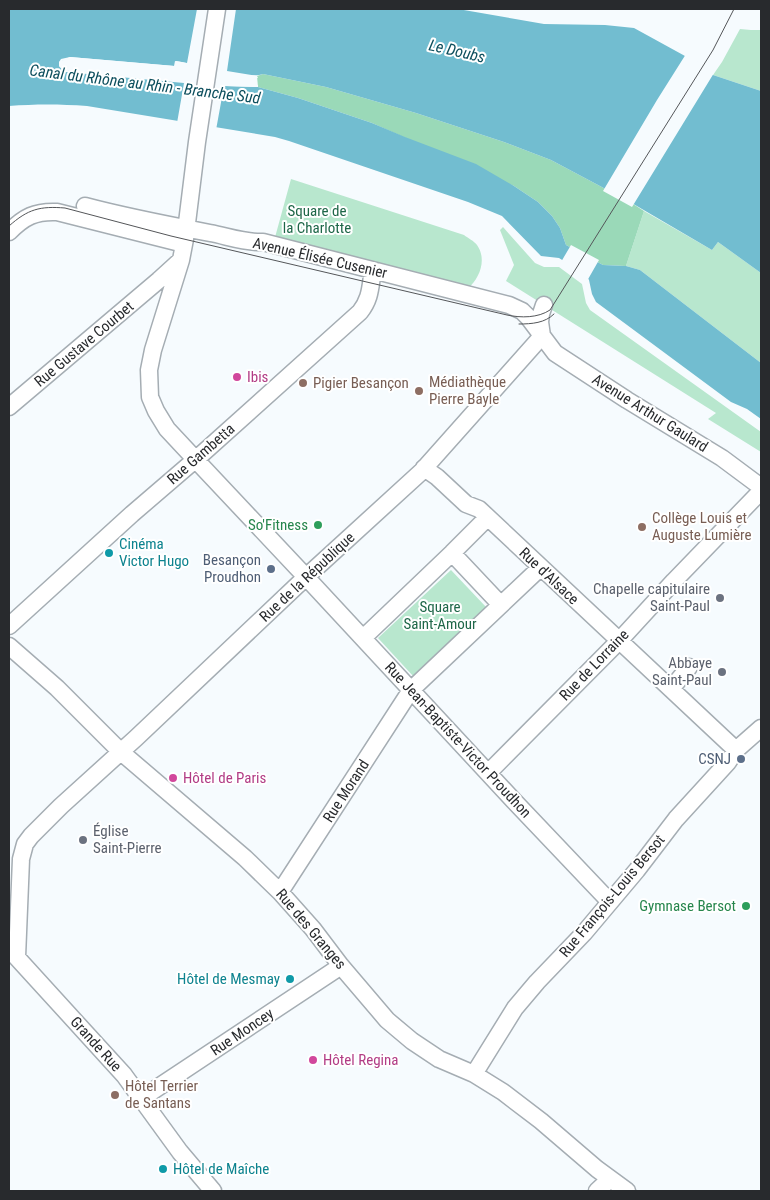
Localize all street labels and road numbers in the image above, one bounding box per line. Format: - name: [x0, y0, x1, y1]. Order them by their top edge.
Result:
- street label: Avenue Élisée Cusenier: [251, 234, 389, 282]
- street label: Rue Gustave Courbet: [31, 297, 137, 391]
- street label: Avenue Arthur Gaulard: [589, 370, 711, 456]
- street label: Rue Gambetta: [164, 420, 238, 488]
- street label: Rue de la République: [256, 528, 358, 626]
- street label: Rue d'Alsace: [515, 544, 583, 608]
- street label: Rue de Lorraine: [556, 626, 632, 704]
- street label: Rue Jean-Baptiste-Victor Proudhon: [381, 658, 535, 822]
- street label: Rue Morand: [319, 756, 373, 826]
- street label: Rue François-Louis Bersot: [556, 831, 668, 961]
- street label: Rue des Granges: [272, 885, 350, 973]
- street label: Rue Moncey: [207, 1004, 277, 1060]
- street label: Grande Rue: [67, 1013, 125, 1075]

